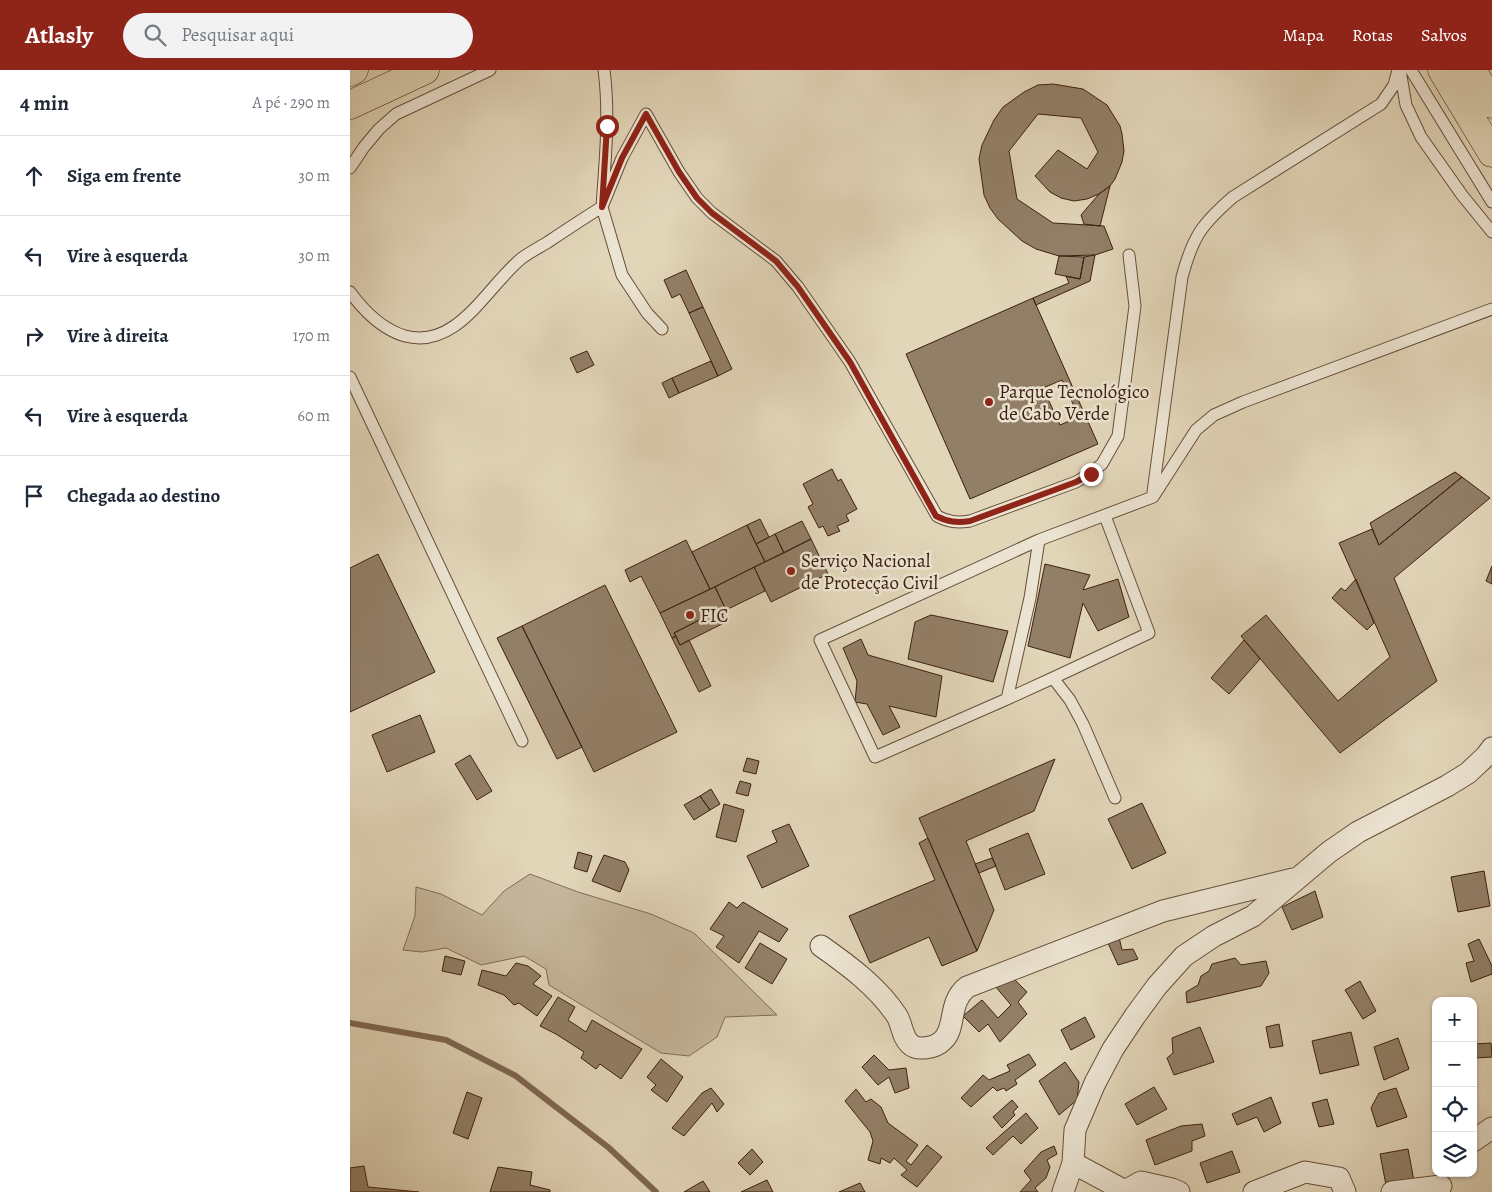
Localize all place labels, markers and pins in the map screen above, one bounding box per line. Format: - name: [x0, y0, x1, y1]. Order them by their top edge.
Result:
- place label: Parque Tecnológico de Cabo Verde: [999, 379, 1149, 427]
- marker: Parque Tecnológico de Cabo Verde: [983, 396, 995, 408]
- place label: Serviço Nacional de Protecção Civil: [801, 548, 938, 596]
- marker: Serviço Nacional de Protecção Civil: [785, 565, 797, 577]
- place label: FIC: [700, 603, 728, 629]
- marker: FIC: [684, 609, 696, 621]

